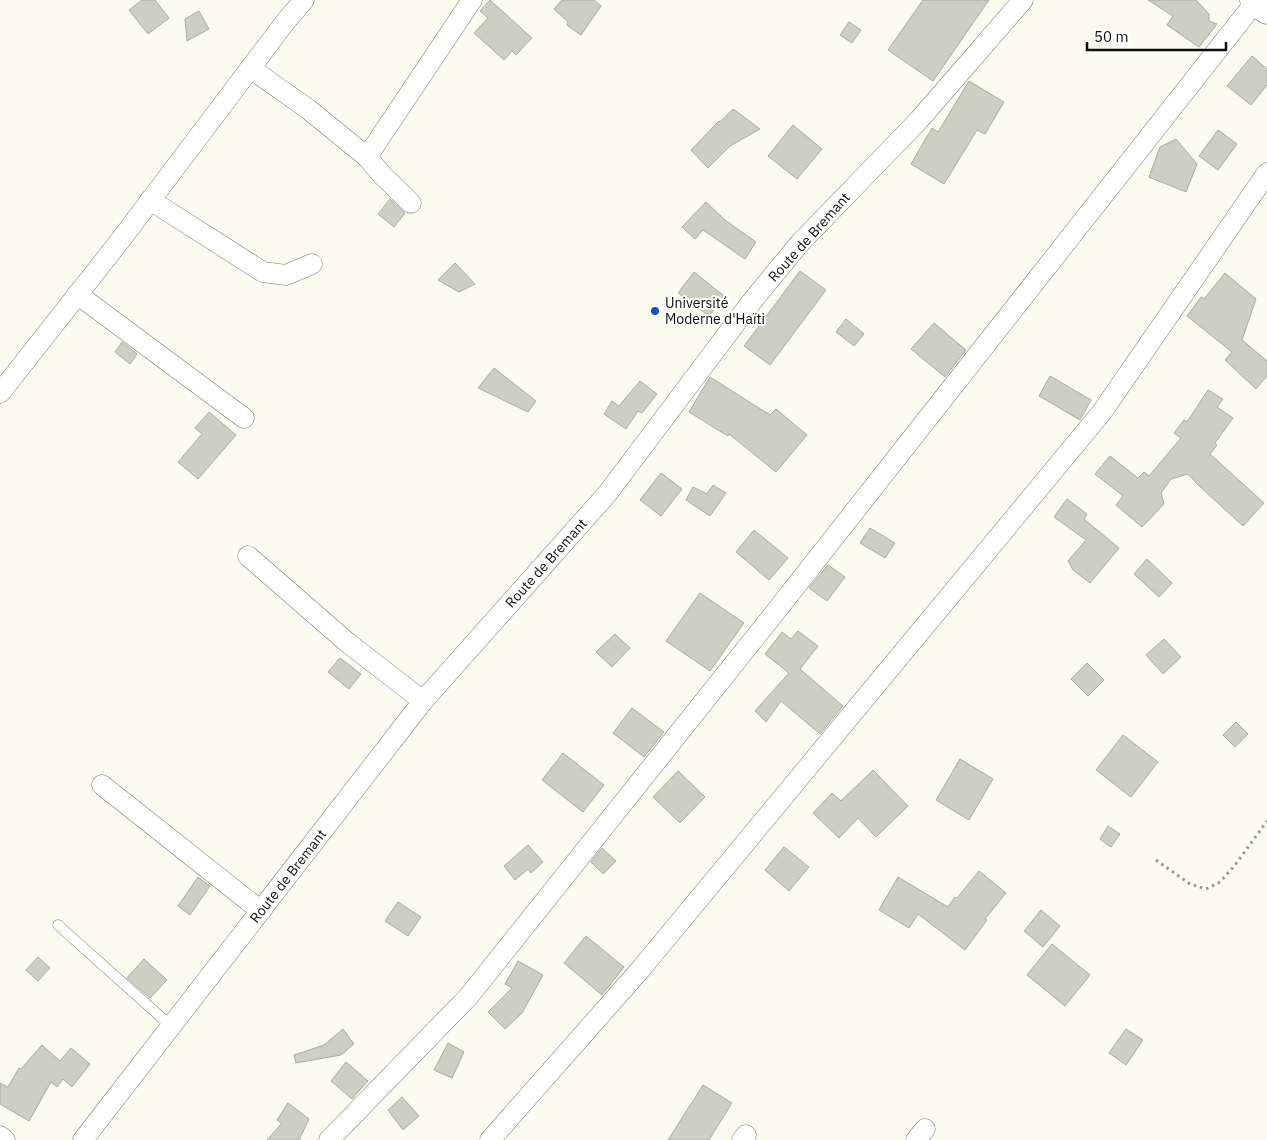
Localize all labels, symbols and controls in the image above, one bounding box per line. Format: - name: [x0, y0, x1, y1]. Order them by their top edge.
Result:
- scale bar: [1087, 20, 1226, 52]
- text: 50 m: [1094, 27, 1129, 46]
- street label: Route de Bremant: [764, 189, 854, 285]
- place label: Université Moderne d'Haïti: [665, 294, 765, 328]
- marker: Université Moderne d'Haïti: [649, 305, 661, 317]
- street label: Route de Bremant: [501, 515, 591, 611]
- street label: Route de Bremant: [246, 825, 330, 926]

